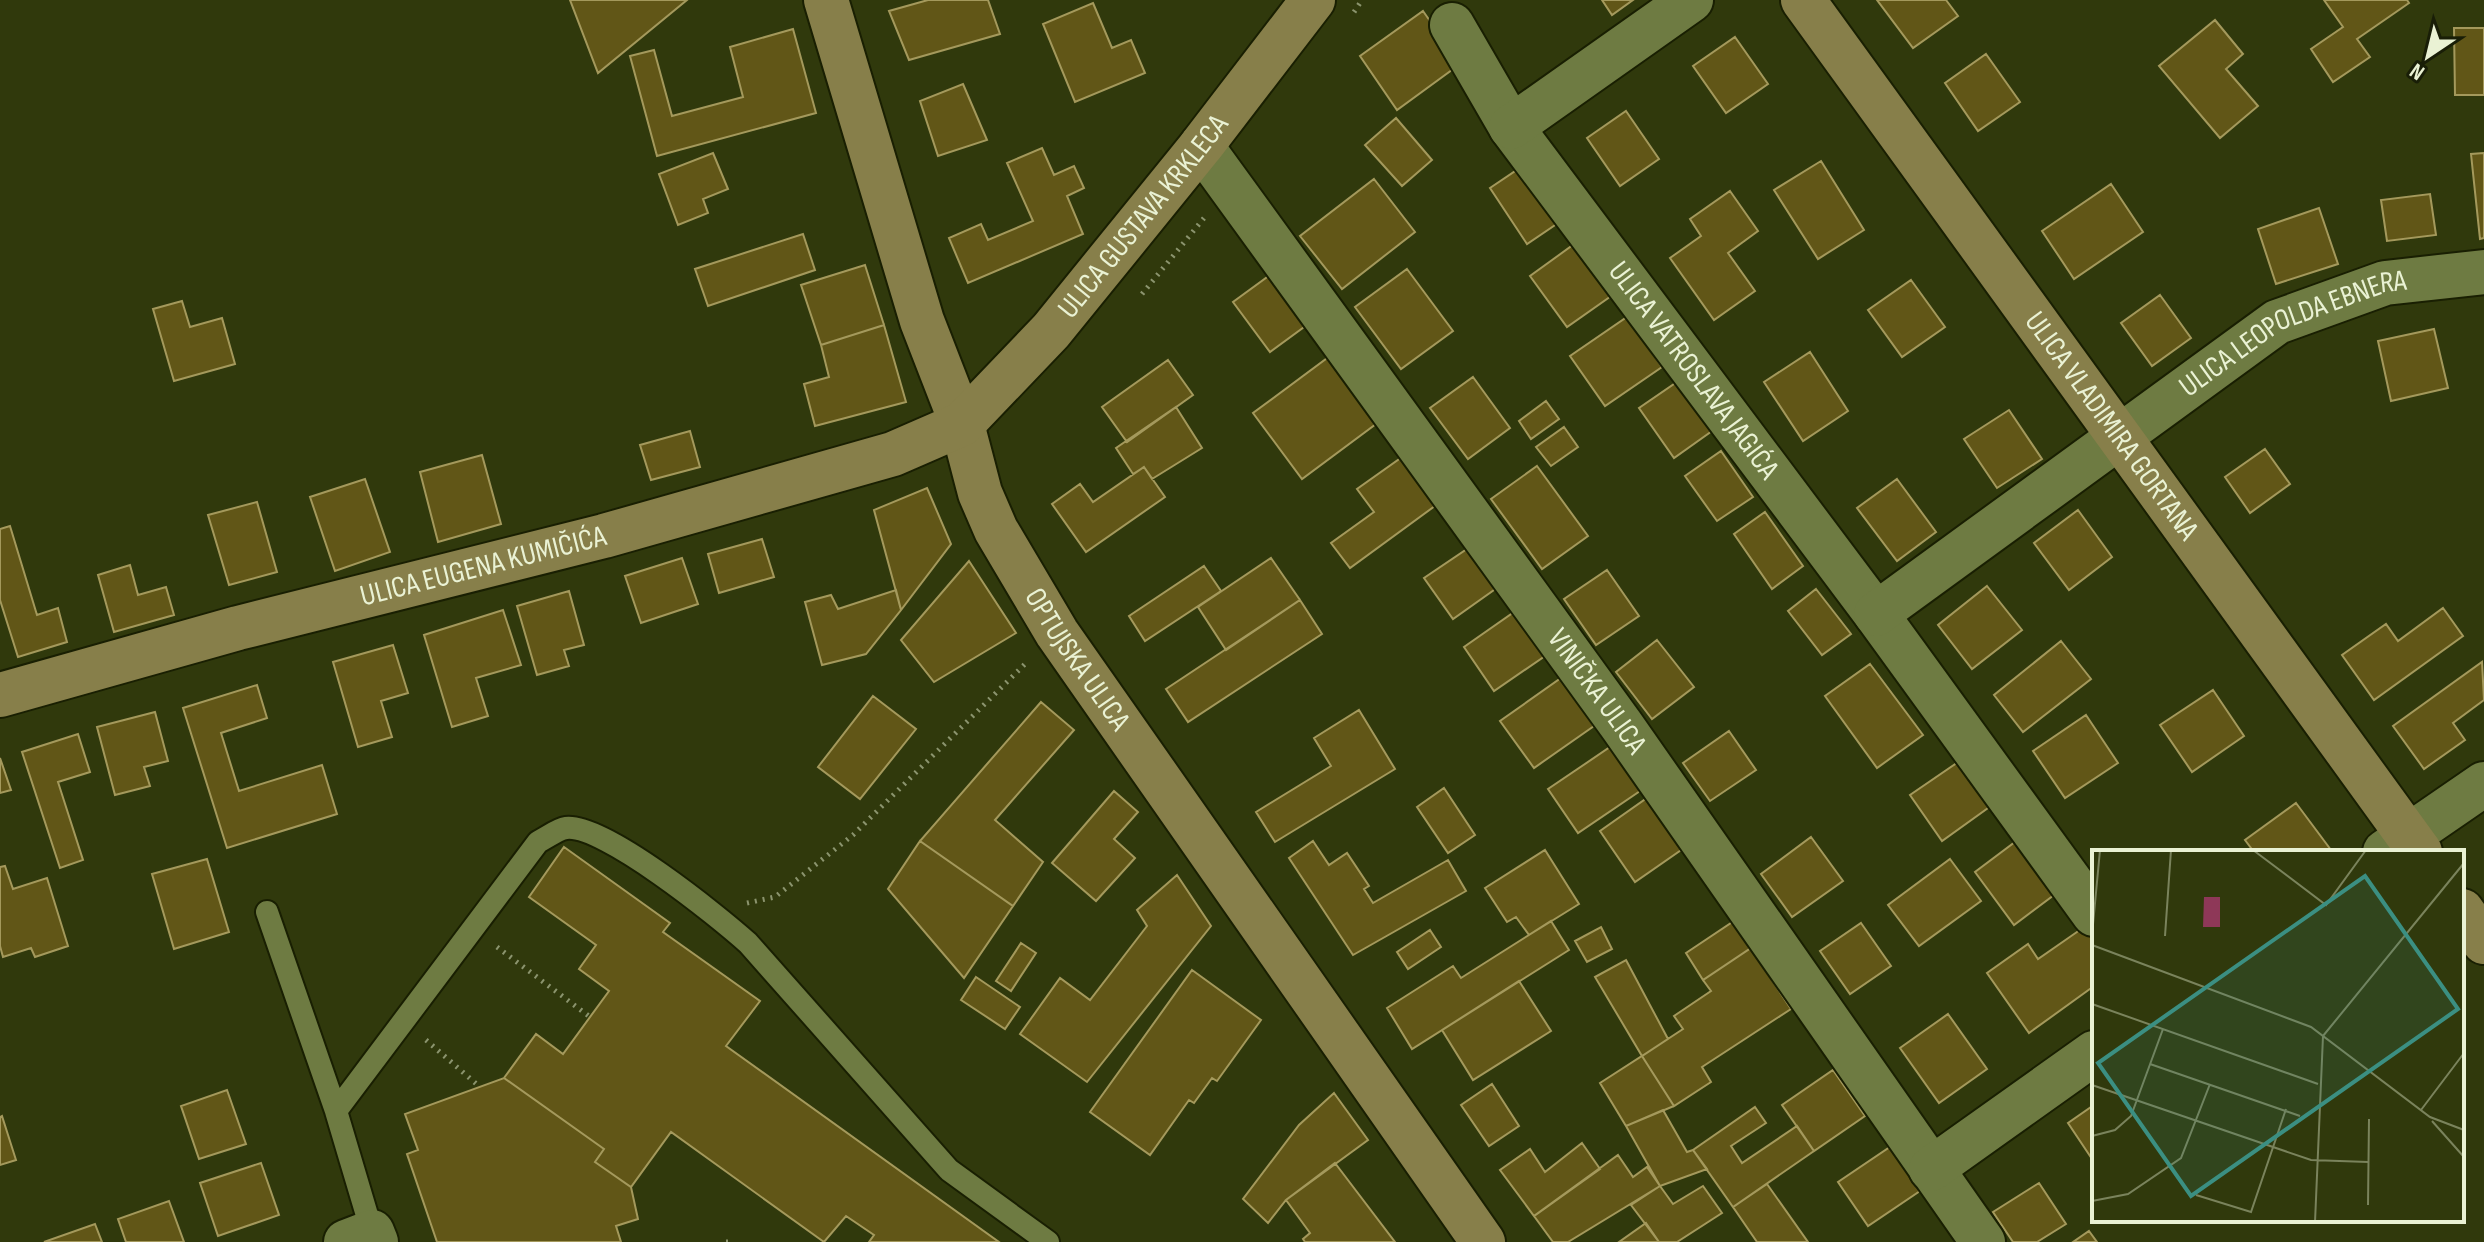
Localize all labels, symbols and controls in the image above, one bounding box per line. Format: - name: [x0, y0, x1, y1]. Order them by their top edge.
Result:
- north arrow: [2388, 16, 2468, 96]
- text: N: [2405, 57, 2430, 86]
- street label: ULICA GUSTAVA KRKLECA: [1050, 108, 1236, 326]
- street label: ULICA VATROSLAVA JAGIĆA: [1600, 254, 1787, 486]
- street label: ULICA LEOPOLDA EBNERA: [2172, 263, 2408, 405]
- street label: ULICA VLADIMIRA GORTANA: [2017, 305, 2206, 547]
- street label: ULICA EUGENA KUMIČIĆA: [356, 518, 610, 615]
- street label: OPTUJSKA ULICA: [1017, 582, 1138, 738]
- street label: VINIČKA ULICA: [1539, 622, 1654, 761]
- inset map: [2092, 850, 2464, 1222]

